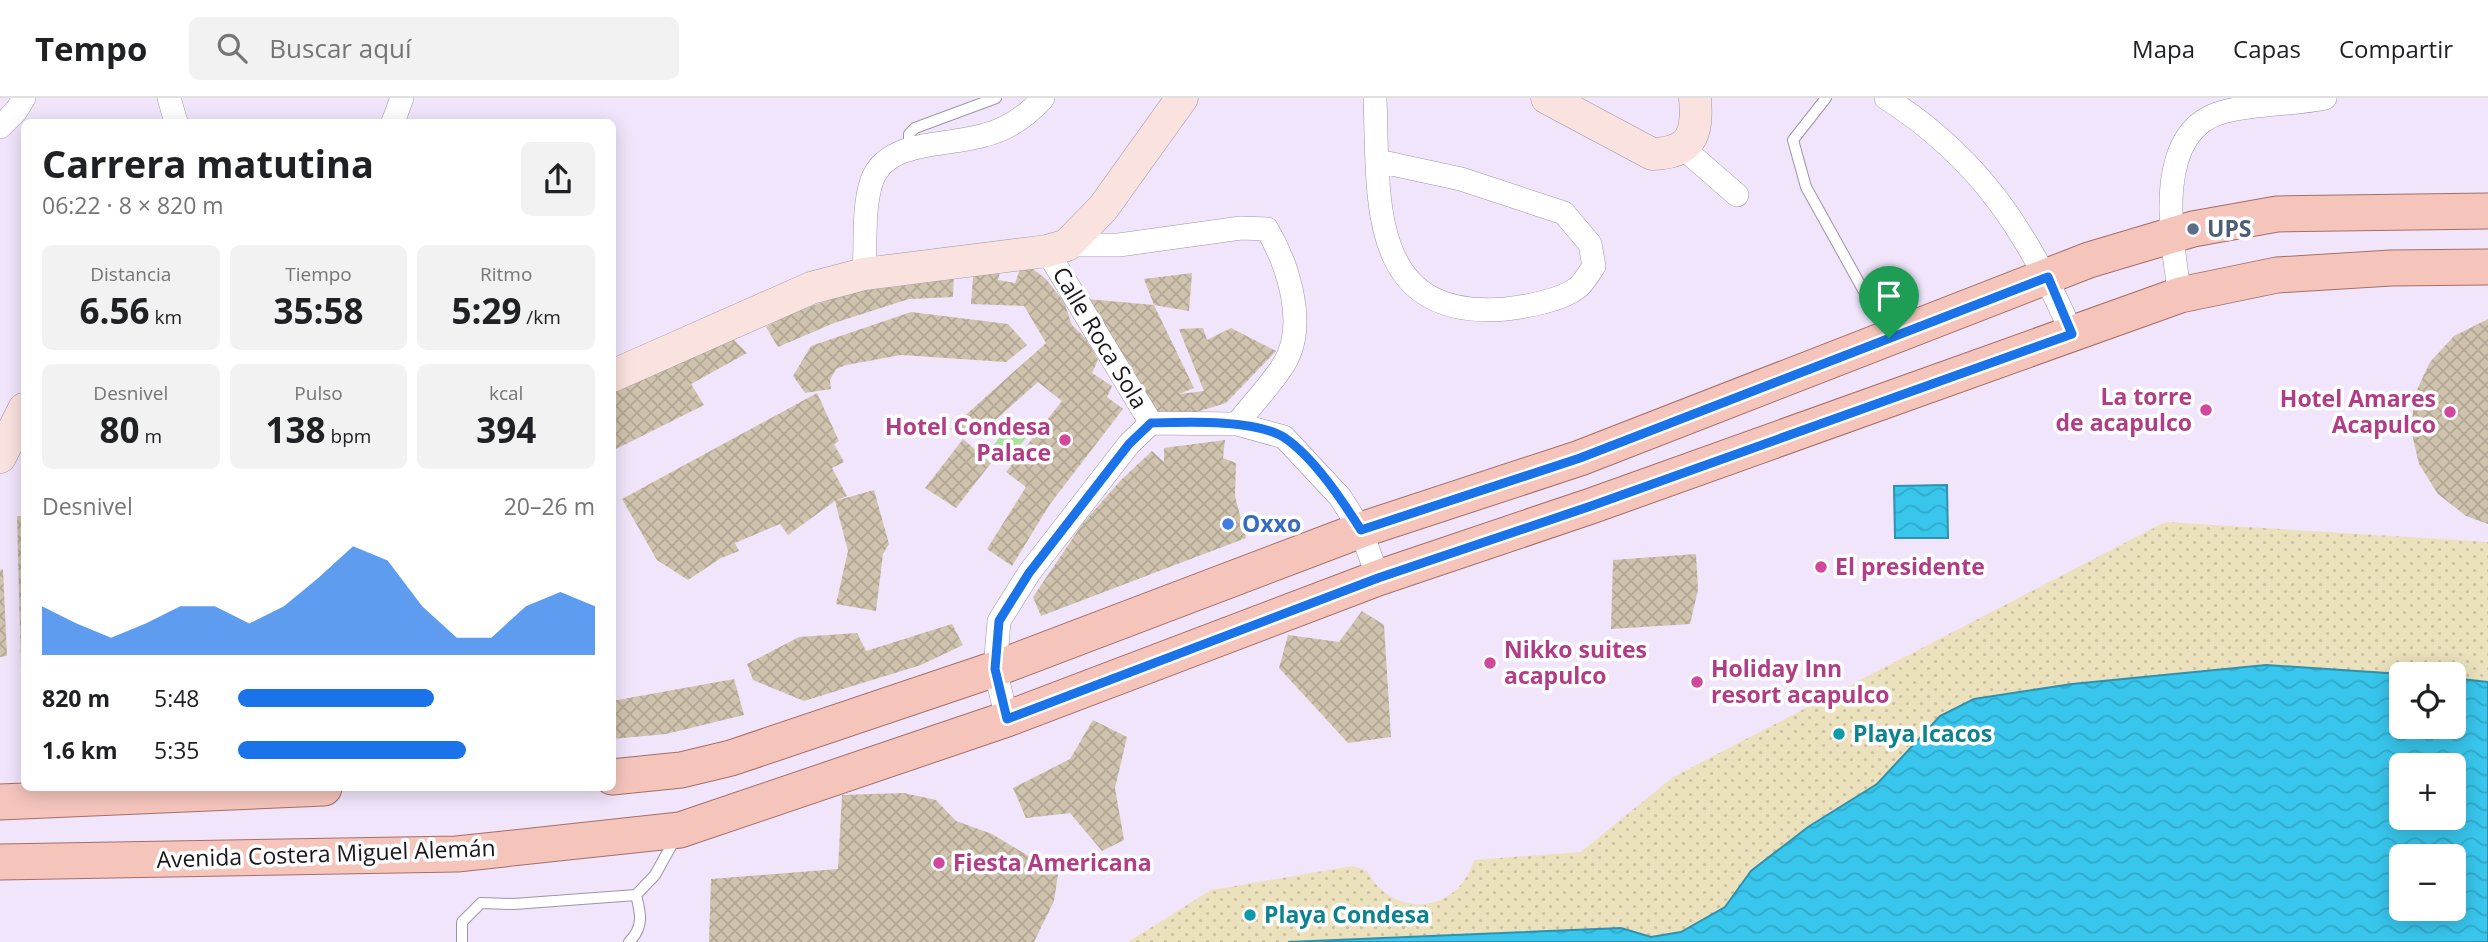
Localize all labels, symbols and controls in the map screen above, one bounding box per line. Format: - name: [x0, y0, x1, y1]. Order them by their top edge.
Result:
- search box: [189, 17, 679, 80]
- text: Tempo: [35, 26, 147, 71]
- icon: search: [213, 29, 251, 67]
- text: Buscar aquí: [269, 30, 412, 66]
- text: Mapa: [2132, 32, 2195, 65]
- text: Capas: [2233, 32, 2301, 65]
- text: Compartir: [2339, 32, 2453, 65]
- text: Carrera matutina: [42, 137, 374, 189]
- button: share: [521, 142, 595, 216]
- text: 06:22 · 8 × 820 m: [42, 189, 224, 221]
- place label: UPS: [2207, 212, 2252, 244]
- marker: UPS: [2185, 221, 2201, 237]
- street label: Calle Roca Sola: [1046, 260, 1156, 415]
- text: Distancia: [90, 261, 171, 287]
- text: Tiempo: [285, 261, 352, 287]
- text: Ritmo: [480, 261, 532, 287]
- pin: [1859, 266, 1919, 338]
- icon: arrive: [1870, 277, 1908, 315]
- text: 6.56: [80, 287, 150, 334]
- text: 35:58: [273, 287, 364, 334]
- text: 5:29: [451, 287, 521, 334]
- text: km: [150, 304, 182, 330]
- text: /km: [521, 304, 561, 330]
- text: Desnivel: [93, 380, 168, 406]
- text: Pulso: [294, 380, 343, 406]
- text: kcal: [489, 380, 523, 406]
- place label: La torre de acapulco: [2056, 380, 2192, 438]
- place label: Hotel Amares Acapulco: [2280, 382, 2436, 440]
- marker: La torre de acapulco: [2198, 402, 2214, 418]
- marker: Hotel Amares Acapulco: [2442, 404, 2458, 420]
- text: 80: [100, 406, 140, 453]
- text: 138: [266, 406, 326, 453]
- text: 394: [476, 406, 536, 453]
- place label: Hotel Condesa Palace: [885, 410, 1051, 468]
- text: m: [140, 423, 162, 449]
- text: bpm: [326, 423, 371, 449]
- marker: Hotel Condesa Palace: [1057, 432, 1073, 448]
- text: Desnivel: [42, 490, 133, 522]
- text: 20–26 m: [504, 490, 595, 522]
- place label: Oxxo: [1242, 507, 1301, 539]
- marker: Oxxo: [1220, 516, 1236, 532]
- place label: El presidente: [1835, 550, 1985, 582]
- marker: El presidente: [1813, 559, 1829, 575]
- place label: Nikko suites acapulco: [1504, 633, 1647, 691]
- place label: Holiday Inn resort acapulco: [1711, 652, 1889, 710]
- marker: Nikko suites acapulco: [1482, 655, 1498, 671]
- map controls: [2389, 662, 2466, 921]
- button: locate: [2389, 662, 2466, 739]
- marker: Holiday Inn resort acapulco: [1689, 674, 1705, 690]
- text: 820 m: [42, 682, 110, 714]
- text: 5:48: [154, 682, 200, 714]
- place label: Playa Icacos: [1853, 717, 1992, 749]
- marker: Playa Icacos: [1831, 726, 1847, 742]
- text: 1.6 km: [42, 734, 118, 766]
- text: 5:35: [154, 734, 200, 766]
- button: +: [2389, 753, 2466, 830]
- street label: Avenida Costera Miguel Alemán: [156, 831, 496, 875]
- button: −: [2389, 844, 2466, 921]
- place label: Fiesta Americana: [953, 846, 1152, 878]
- marker: Fiesta Americana: [931, 855, 947, 871]
- place label: Playa Condesa: [1264, 898, 1430, 930]
- marker: Playa Condesa: [1242, 907, 1258, 923]

